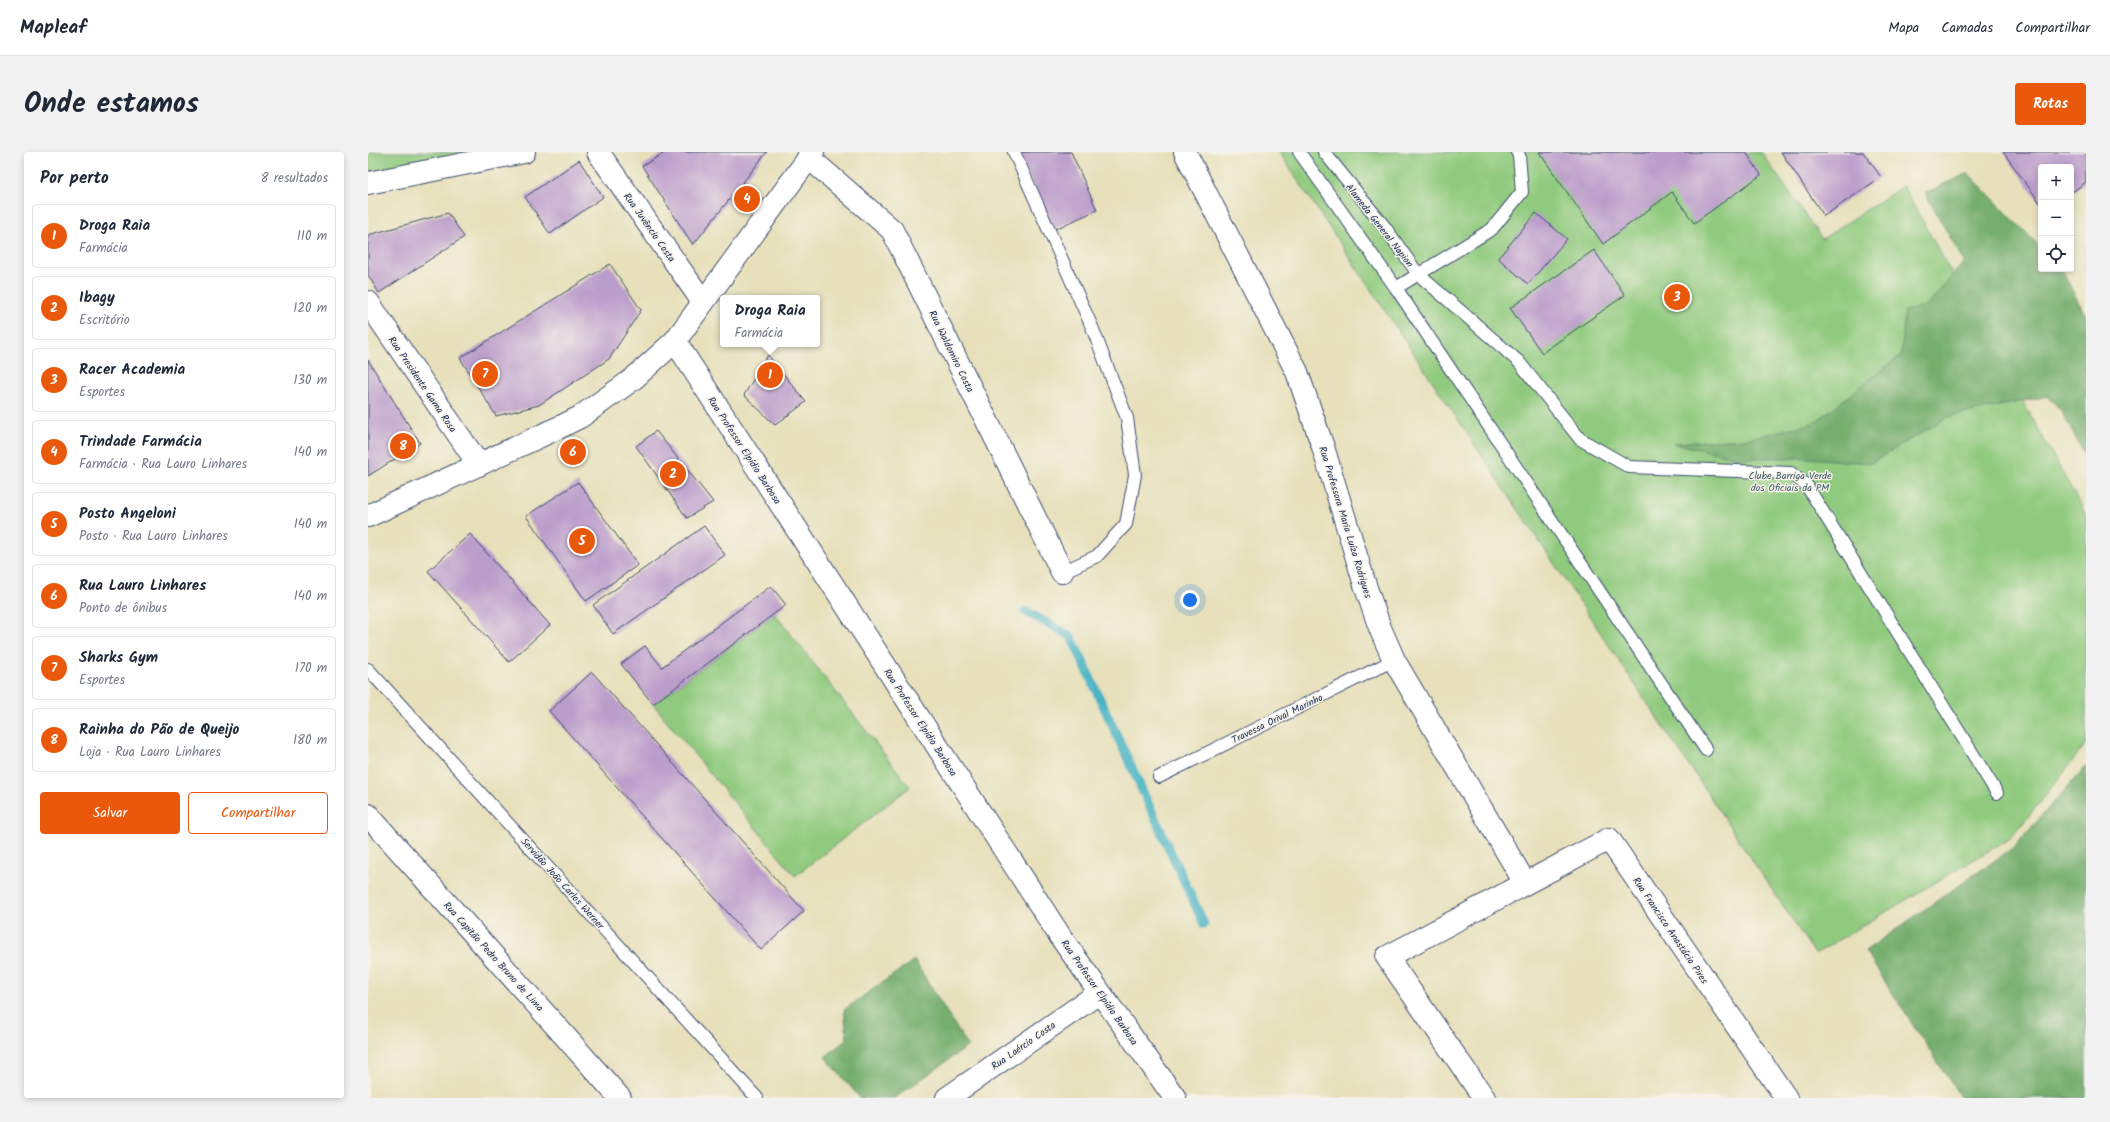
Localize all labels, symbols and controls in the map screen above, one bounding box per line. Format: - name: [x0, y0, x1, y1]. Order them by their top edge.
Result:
- text: Mapleaf: [20, 13, 87, 43]
- text: Mapa: [1888, 17, 1919, 39]
- text: Camadas: [1941, 17, 1993, 39]
- text: Compartilhar: [2015, 17, 2090, 39]
- text: Onde estamos: [24, 82, 199, 127]
- button: Rotas: [2015, 83, 2086, 125]
- map controls: [2038, 164, 2074, 272]
- button: +: [2038, 164, 2074, 200]
- text: Por perto: [40, 165, 109, 192]
- text: 8 resultados: [261, 168, 328, 189]
- street label: Alameda General Napion: [1341, 180, 1417, 271]
- pin: 4: [734, 184, 760, 214]
- street label: Rua Juvêncio Costa: [619, 190, 679, 266]
- button: −: [2038, 200, 2074, 236]
- text: Droga Raia: [79, 214, 150, 238]
- text: 1: [52, 226, 56, 247]
- text: 110 m: [297, 226, 327, 247]
- button: locate: [2038, 236, 2074, 272]
- text: Farmácia: [79, 238, 128, 259]
- pin: 3: [1664, 282, 1690, 312]
- text: Ibagy: [79, 286, 115, 310]
- popup: [720, 295, 820, 347]
- text: 2: [50, 298, 58, 319]
- text: 120 m: [293, 298, 327, 319]
- text: Droga Raia: [734, 299, 806, 323]
- street label: Rua Waldomiro Costa: [924, 308, 978, 395]
- text: Escritório: [79, 310, 130, 331]
- text: Farmácia: [734, 323, 783, 344]
- street label: Rua Presidente Gama Rosa: [384, 333, 461, 436]
- text: Racer Academia: [79, 358, 185, 382]
- pin: 7: [472, 359, 498, 389]
- pin: 1: [757, 360, 783, 390]
- text: 3: [50, 370, 58, 391]
- text: 130 m: [293, 370, 327, 391]
- text: Esportes: [79, 382, 125, 403]
- street label: Rua Professor Elpídio Barbosa: [703, 393, 785, 508]
- text: Trindade Farmácia: [79, 430, 202, 454]
- pin: 8: [390, 431, 416, 461]
- pin: 6: [560, 437, 586, 467]
- text: 4: [50, 442, 58, 463]
- text: 140 m: [294, 442, 327, 463]
- street label: Rua Professora Maria Luíza Rodrigues: [1314, 444, 1376, 601]
- text: Farmácia · Rua Lauro Linhares: [79, 454, 247, 475]
- pin: 2: [660, 459, 686, 489]
- park label: Clube Barriga Verde dos Oficiais da PM: [1748, 468, 1832, 496]
- text: Posto Angeloni: [79, 502, 176, 526]
- text: 5: [51, 514, 57, 535]
- text: 140 m: [294, 514, 327, 535]
- text: Posto · Rua Lauro Linhares: [79, 526, 228, 547]
- pin: 5: [569, 526, 595, 556]
- text: Rua Lauro Linhares: [79, 574, 206, 598]
- text: 6: [50, 586, 58, 607]
- text: 140 m: [294, 586, 327, 607]
- your location: [1180, 590, 1200, 610]
- text: Ponto de ônibus: [79, 598, 167, 619]
- text: Sharks Gym: [79, 646, 158, 670]
- text: 7: [51, 658, 57, 679]
- text: 170 m: [295, 658, 327, 679]
- street label: Rua Professor Elpídio Barbosa: [879, 665, 961, 780]
- text: Esportes: [79, 670, 125, 691]
- street label: Travessa Orival Marinho: [1229, 690, 1326, 748]
- text: Rainha do Pão de Queijo: [79, 718, 239, 742]
- text: 8: [50, 730, 58, 751]
- text: 180 m: [293, 730, 327, 751]
- text: Loja · Rua Lauro Linhares: [79, 742, 221, 763]
- button: Salvar: [40, 792, 180, 834]
- button: Compartilhar: [188, 792, 328, 834]
- street label: Servidão João Carlos Werner: [517, 834, 608, 934]
- street label: Rua Francisco Anastácio Pires: [1628, 874, 1712, 988]
- street label: Rua Capitão Pedro Bruno de Lima: [439, 898, 547, 1016]
- street label: Rua Professor Elpídio Barbosa: [1057, 936, 1142, 1049]
- street label: Rua Laércio Costa: [988, 1017, 1060, 1074]

